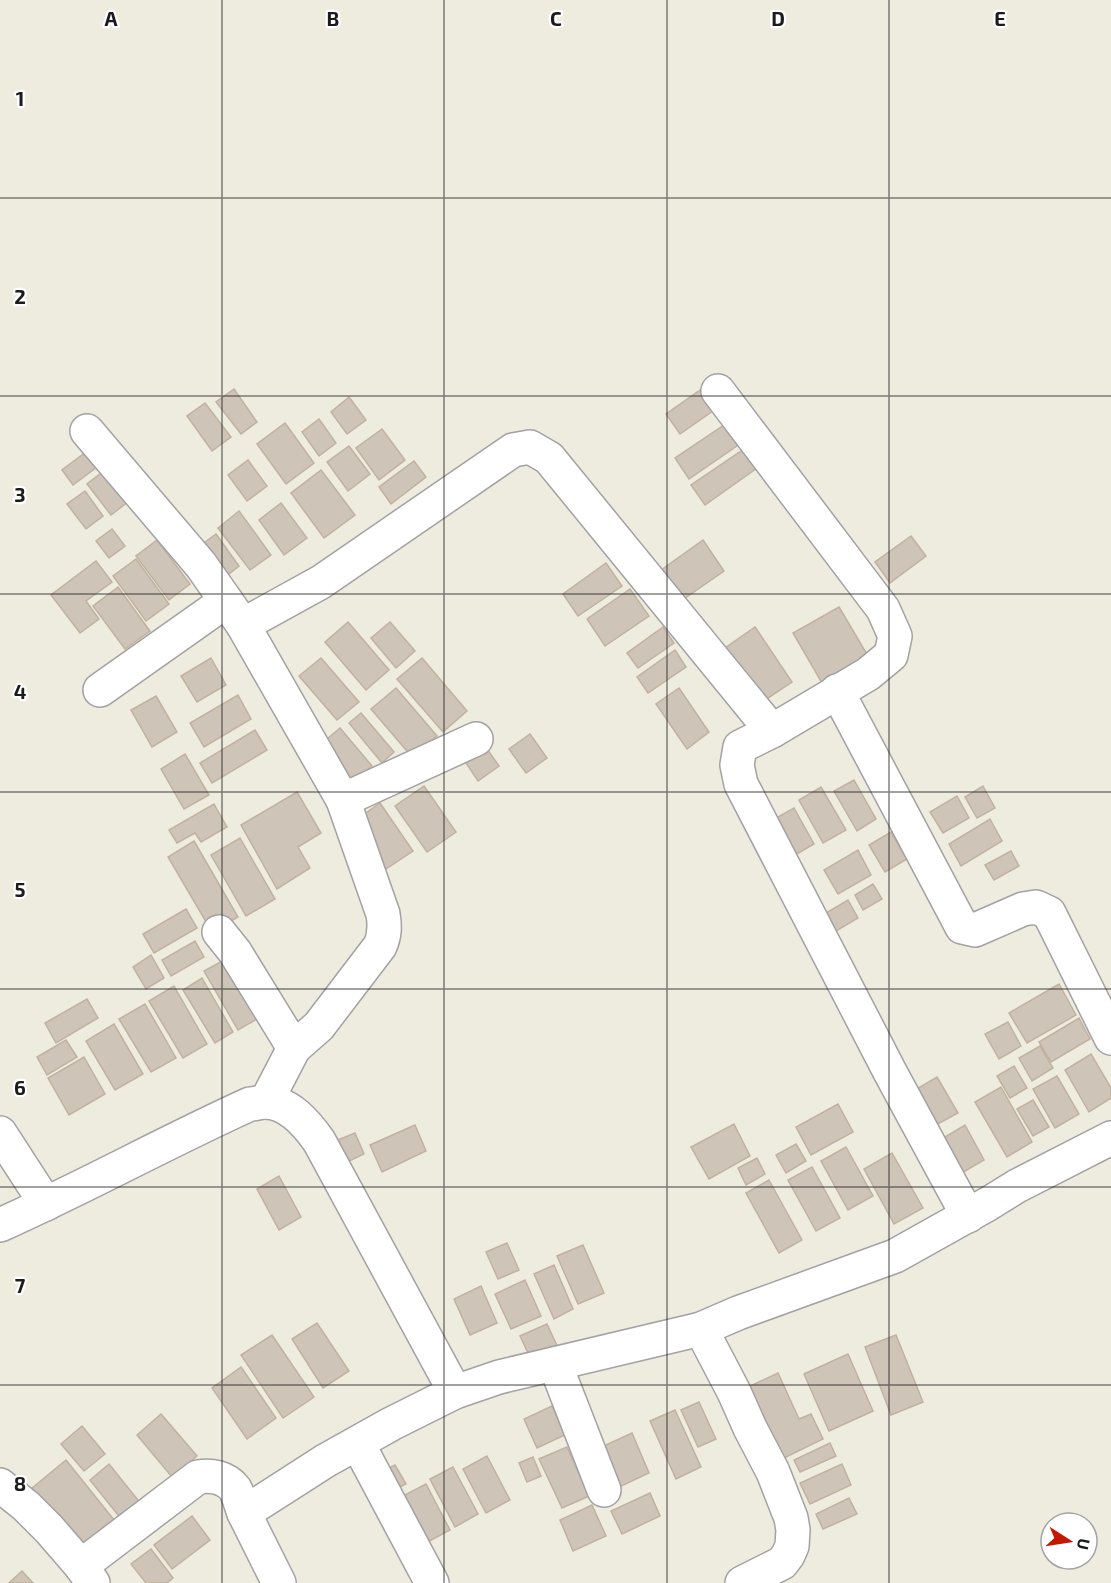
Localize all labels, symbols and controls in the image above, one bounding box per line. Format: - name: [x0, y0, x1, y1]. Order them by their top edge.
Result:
- text: A: [104, 6, 118, 30]
- text: B: [327, 6, 339, 30]
- text: C: [550, 6, 562, 30]
- text: D: [771, 6, 785, 30]
- text: E: [994, 6, 1006, 30]
- text: 1: [16, 86, 24, 110]
- text: 2: [14, 284, 26, 308]
- text: 3: [14, 482, 26, 506]
- text: 4: [14, 679, 27, 703]
- text: 5: [14, 877, 26, 901]
- text: 6: [14, 1075, 26, 1099]
- text: 7: [15, 1273, 26, 1297]
- text: 8: [14, 1471, 26, 1495]
- north arrow: [1039, 1511, 1099, 1571]
- text: U: [1074, 1537, 1095, 1552]

